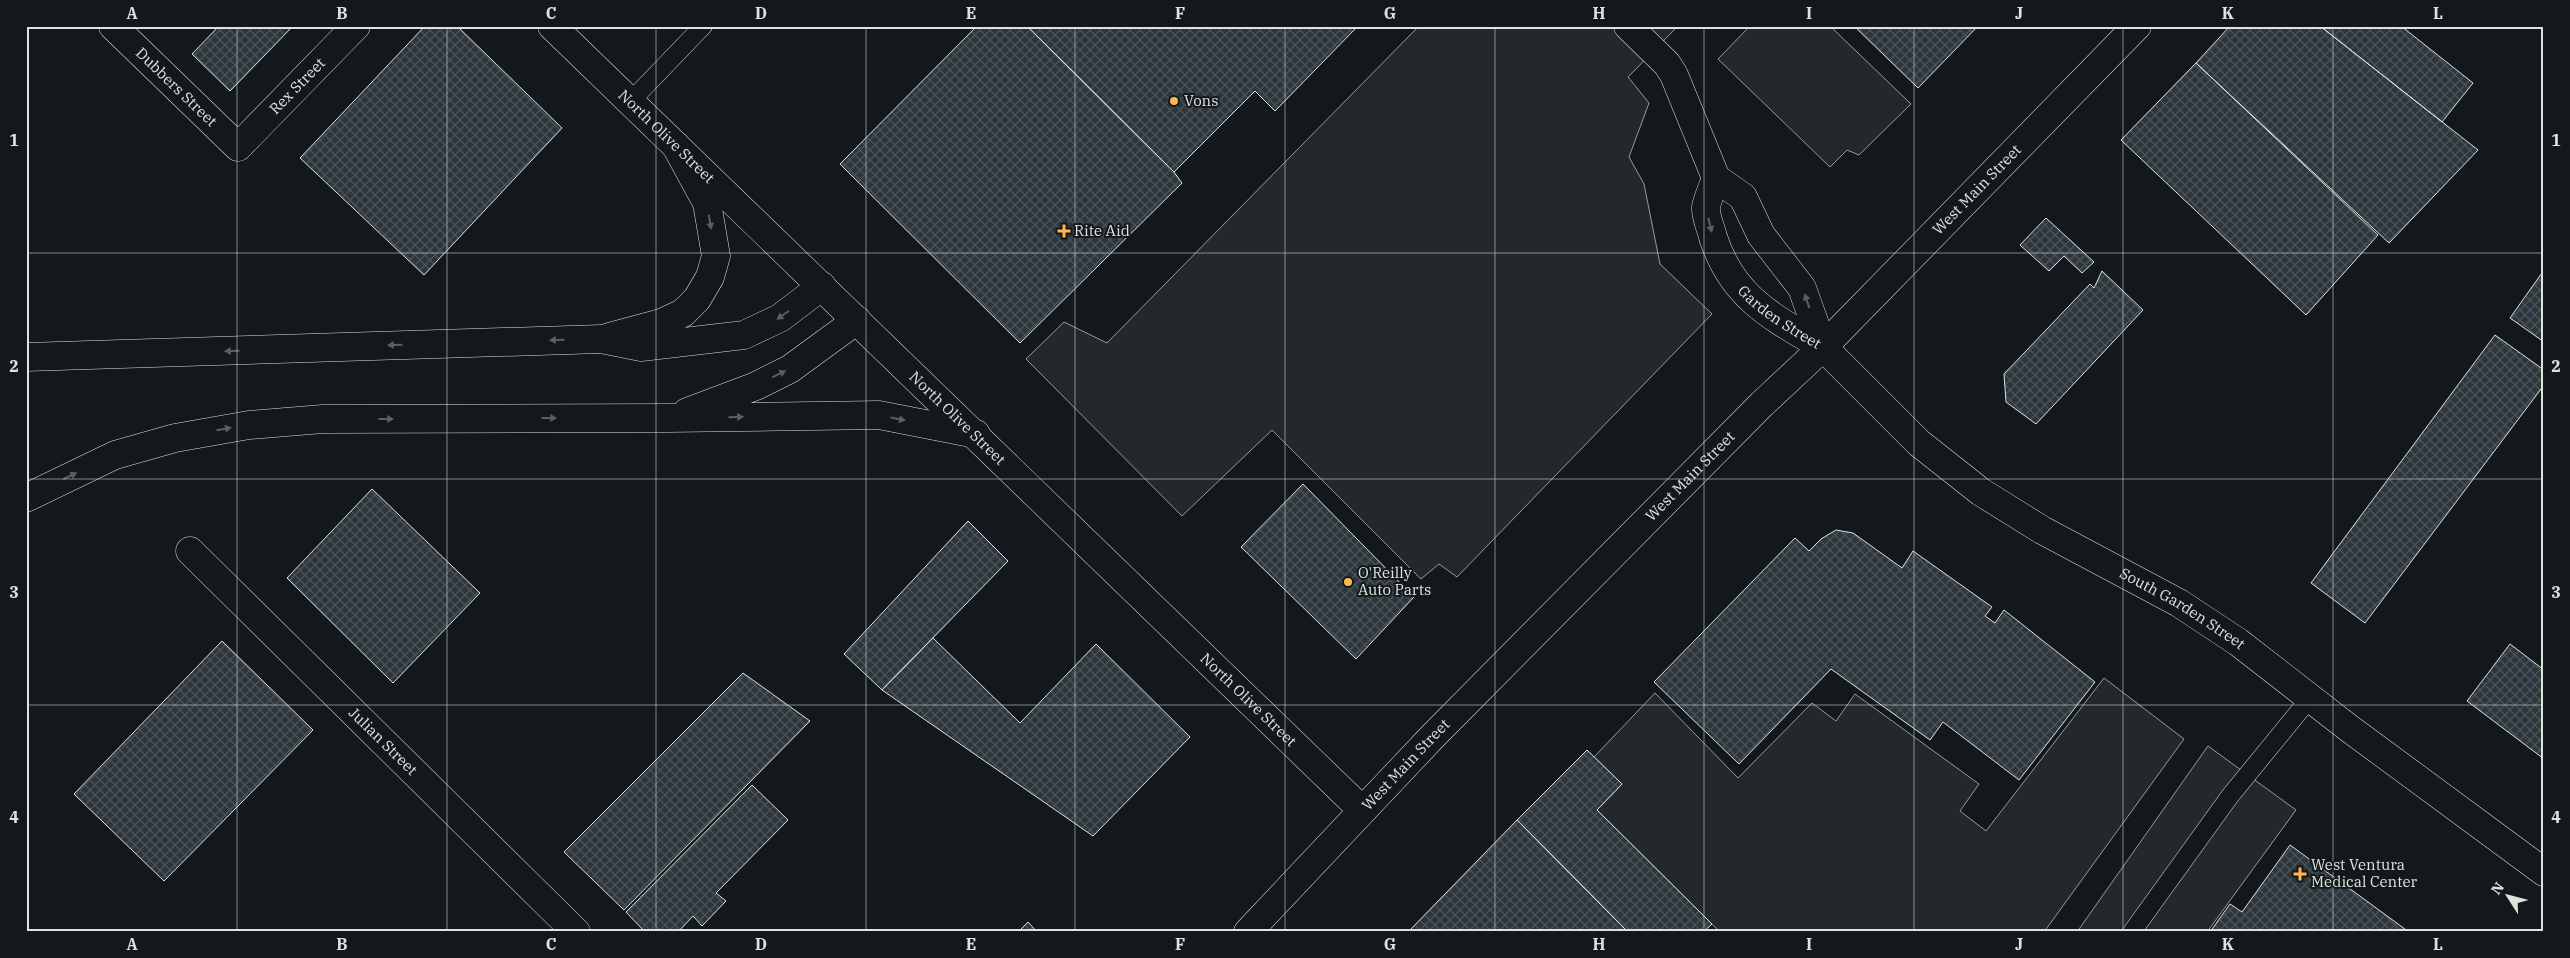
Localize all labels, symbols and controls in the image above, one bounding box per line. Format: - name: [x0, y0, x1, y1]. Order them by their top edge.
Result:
- text: A: [126, 3, 138, 23]
- text: B: [336, 3, 348, 23]
- text: C: [546, 3, 556, 23]
- text: D: [755, 3, 767, 23]
- text: E: [966, 3, 976, 23]
- text: F: [1175, 3, 1185, 23]
- text: G: [1384, 3, 1396, 23]
- text: H: [1593, 3, 1606, 23]
- text: I: [1806, 3, 1812, 23]
- text: J: [2015, 3, 2023, 23]
- text: K: [2222, 3, 2235, 23]
- text: L: [2433, 3, 2443, 23]
- street label: Dubbers Street: [132, 43, 221, 130]
- street label: Rex Street: [265, 53, 329, 118]
- street label: North Olive Street: [615, 85, 719, 187]
- place label: Vons: [1184, 91, 1219, 110]
- marker: Vons: [1168, 95, 1180, 107]
- text: 1: [9, 130, 19, 150]
- text: 1: [2551, 130, 2561, 150]
- street label: West Main Street: [1928, 140, 2025, 239]
- one-way arrow: [707, 214, 715, 230]
- one-way arrow: [1706, 217, 1714, 232]
- place label: Rite Aid: [1074, 221, 1130, 240]
- marker: Rite Aid: [1058, 225, 1070, 237]
- street label: Garden Street: [1734, 281, 1825, 353]
- one-way arrow: [1803, 293, 1811, 308]
- one-way arrow: [776, 310, 790, 320]
- one-way arrow: [549, 336, 565, 344]
- one-way arrow: [386, 342, 402, 350]
- one-way arrow: [224, 347, 240, 355]
- text: 2: [9, 356, 19, 376]
- text: 2: [2551, 356, 2561, 376]
- street label: North Olive Street: [906, 367, 1010, 469]
- one-way arrow: [772, 370, 787, 378]
- one-way arrow: [728, 413, 744, 421]
- one-way arrow: [541, 414, 557, 422]
- one-way arrow: [378, 415, 394, 423]
- one-way arrow: [890, 415, 905, 423]
- one-way arrow: [217, 425, 233, 433]
- street label: West Main Street: [1641, 427, 1739, 525]
- one-way arrow: [63, 472, 77, 480]
- place label: O'Reilly Auto Parts: [1358, 563, 1431, 599]
- street label: South Garden Street: [2117, 563, 2249, 653]
- marker: O'Reilly Auto Parts: [1342, 576, 1354, 588]
- text: 3: [9, 582, 19, 602]
- text: 3: [2551, 582, 2561, 602]
- street label: North Olive Street: [1197, 649, 1301, 750]
- street label: Julian Street: [345, 703, 421, 779]
- street label: West Main Street: [1358, 715, 1454, 814]
- text: 4: [9, 807, 19, 827]
- text: 4: [2551, 807, 2561, 827]
- place label: West Ventura Medical Center: [2311, 855, 2418, 891]
- marker: West Ventura Medical Center: [2293, 867, 2307, 881]
- north arrow: [2482, 870, 2532, 920]
- text: N: [2487, 879, 2508, 898]
- text: A: [126, 934, 138, 954]
- text: B: [336, 934, 348, 954]
- text: C: [546, 934, 556, 954]
- text: D: [755, 934, 767, 954]
- text: E: [966, 934, 976, 954]
- text: F: [1175, 934, 1185, 954]
- text: G: [1384, 934, 1396, 954]
- text: H: [1593, 934, 1606, 954]
- text: I: [1806, 934, 1812, 954]
- text: J: [2015, 934, 2023, 954]
- text: K: [2222, 934, 2235, 954]
- text: L: [2433, 934, 2443, 954]

